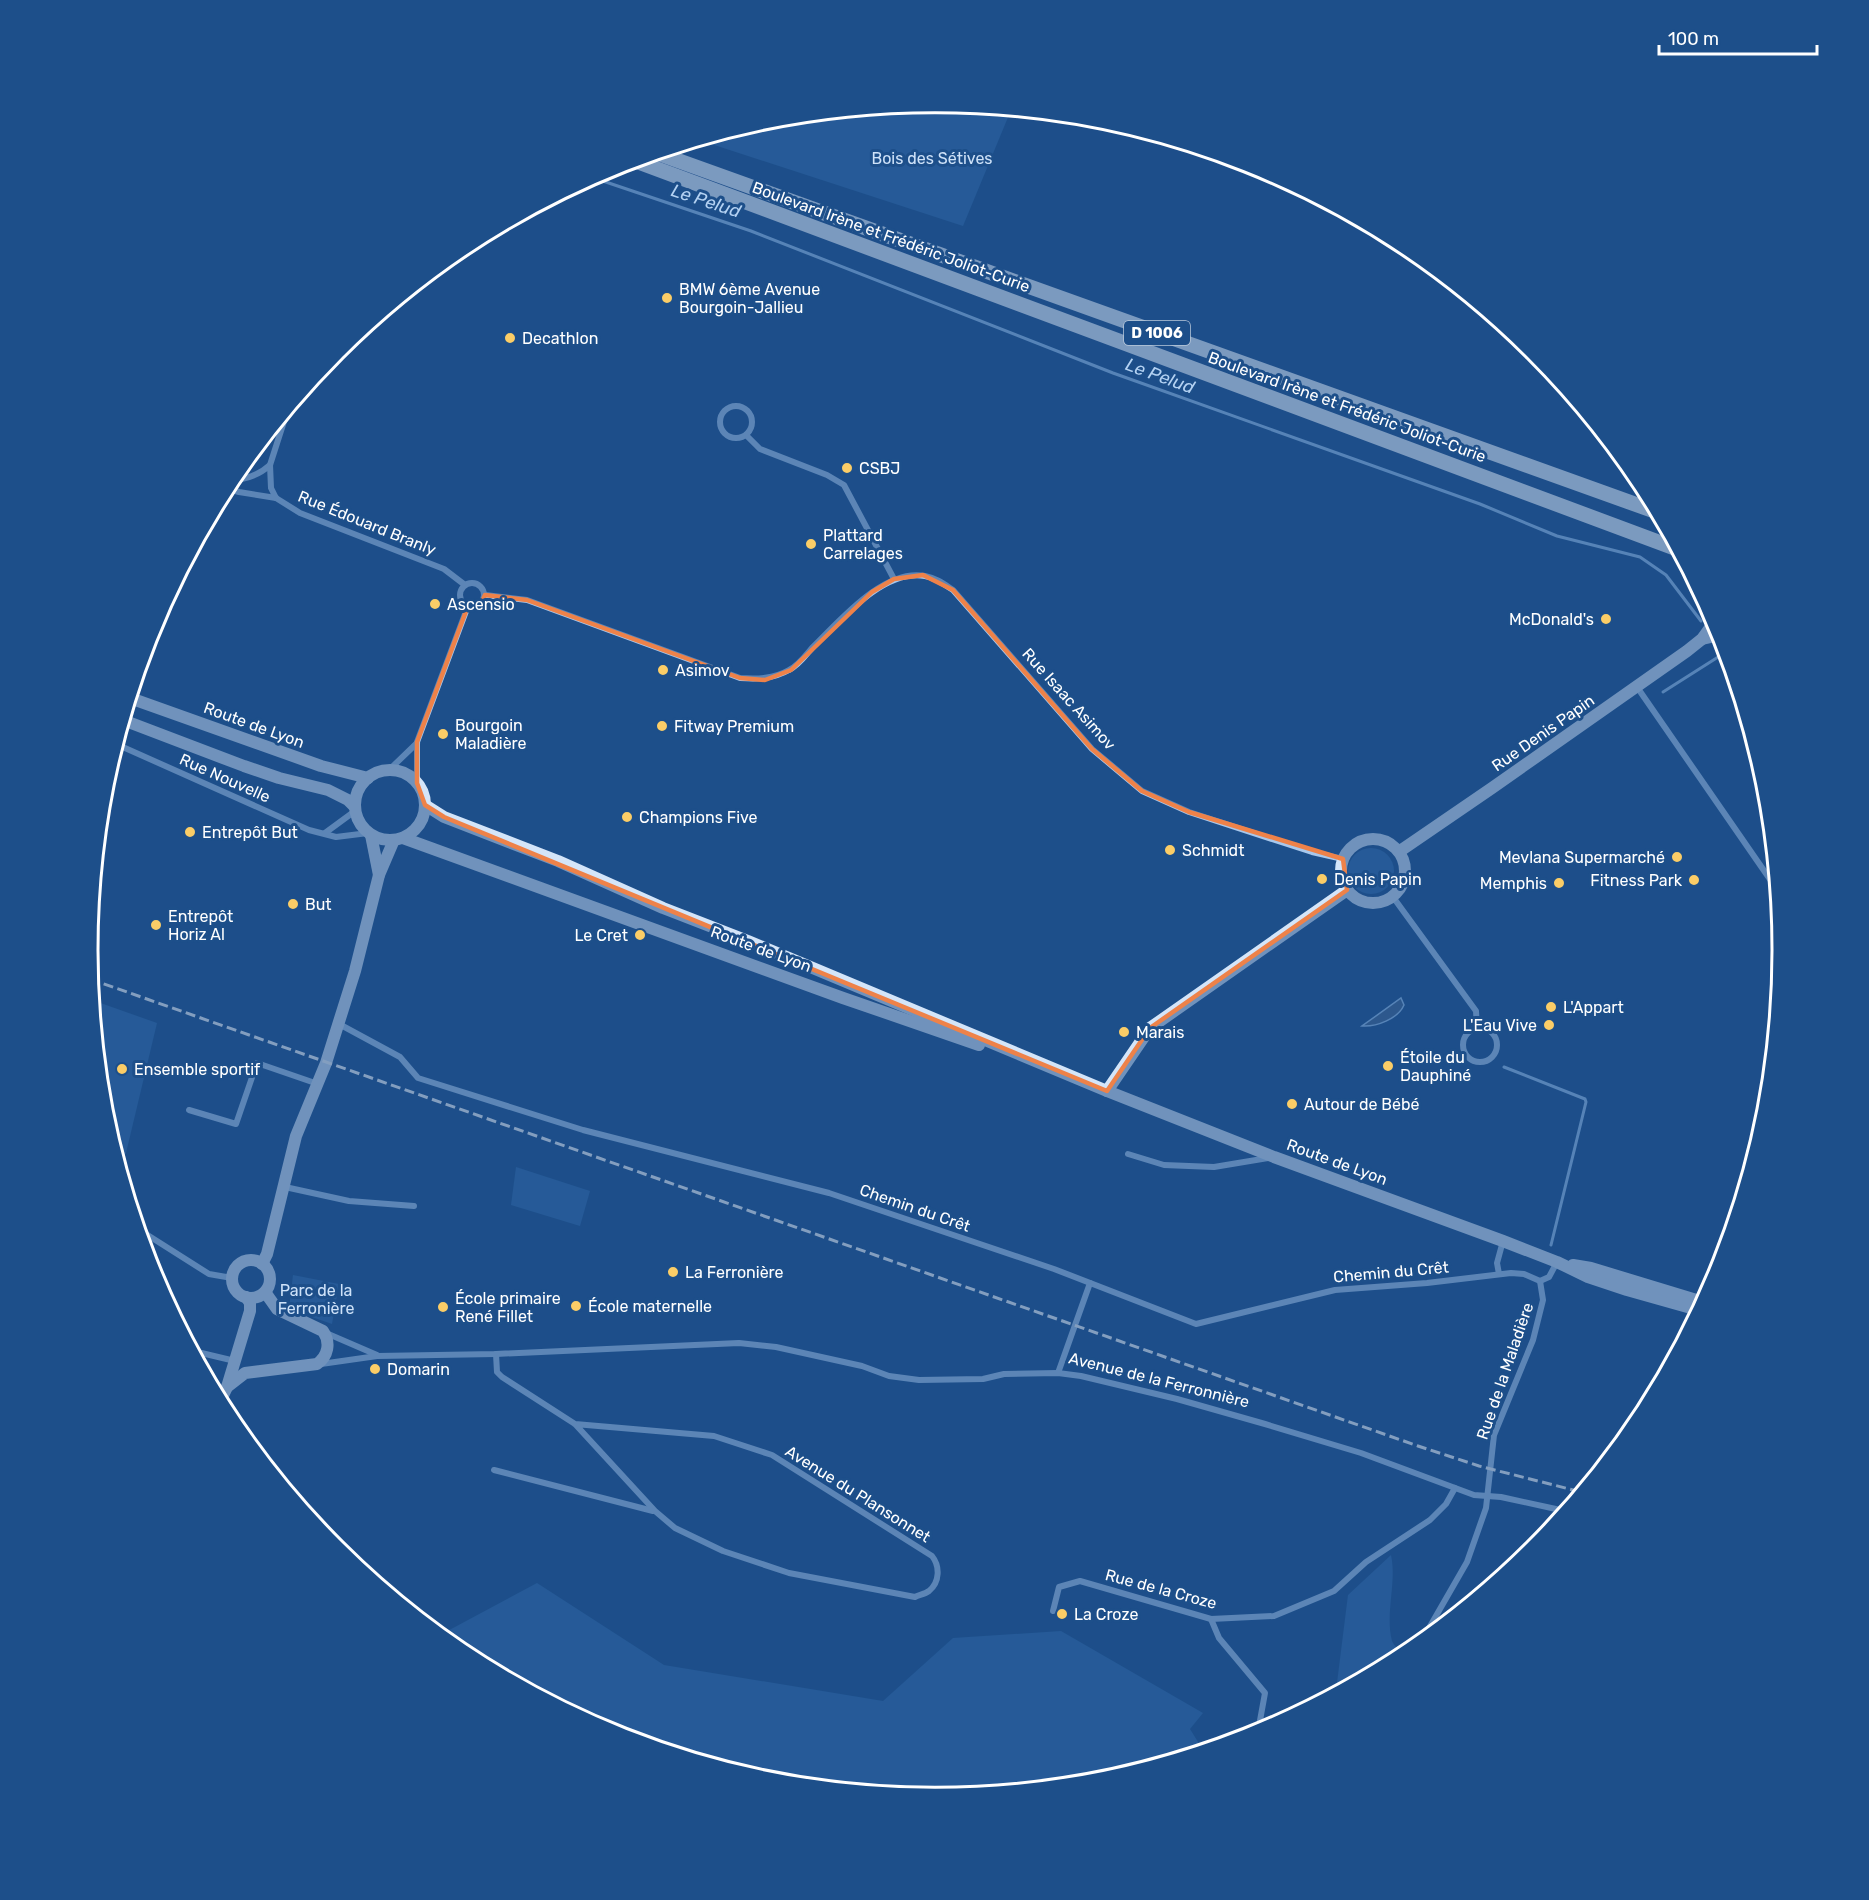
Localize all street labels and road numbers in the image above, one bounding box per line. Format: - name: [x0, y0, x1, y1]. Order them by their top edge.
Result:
- street label: Boulevard Irène et Frédéric Joliot-Curie: [750, 178, 1032, 296]
- road number: D 1006: [1124, 321, 1190, 345]
- street label: Boulevard Irène et Frédéric Joliot-Curie: [1206, 348, 1488, 466]
- street label: Rue Édouard Branly: [295, 487, 439, 559]
- street label: Rue Isaac Asimov: [1018, 644, 1120, 754]
- street label: Rue Denis Papin: [1488, 691, 1598, 775]
- street label: Route de Lyon: [201, 698, 307, 752]
- street label: Rue Nouvelle: [177, 750, 273, 806]
- street label: Route de Lyon: [708, 922, 814, 976]
- street label: Route de Lyon: [1284, 1135, 1390, 1189]
- street label: Chemin du Crêt: [857, 1180, 973, 1236]
- street label: Chemin du Crêt: [1332, 1257, 1450, 1287]
- street label: Rue de la Maladière: [1473, 1300, 1537, 1442]
- street label: Avenue de la Ferronnière: [1067, 1348, 1251, 1412]
- street label: Avenue du Plansonnet: [782, 1442, 934, 1546]
- street label: Rue de la Croze: [1103, 1565, 1219, 1613]

